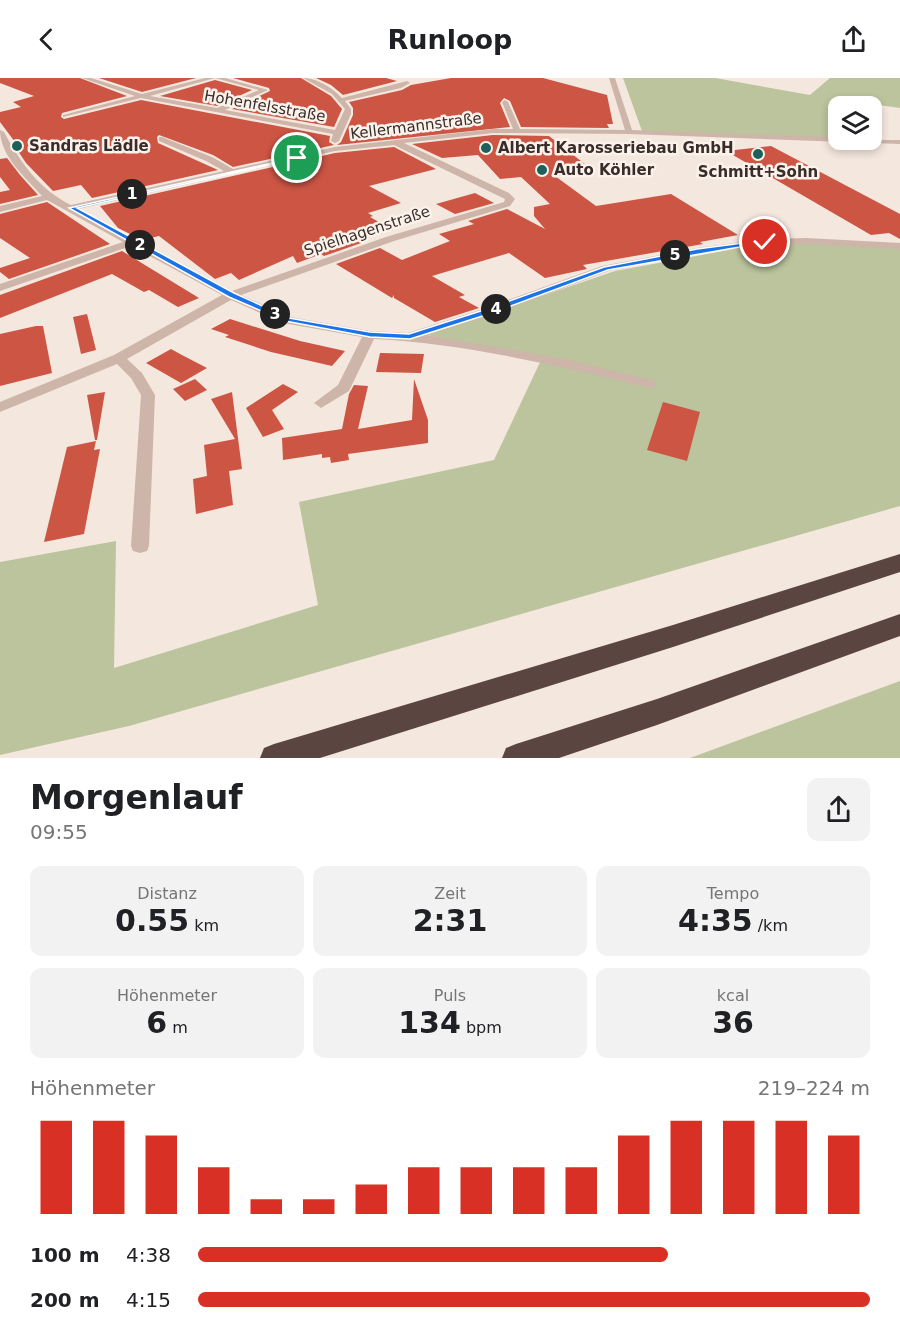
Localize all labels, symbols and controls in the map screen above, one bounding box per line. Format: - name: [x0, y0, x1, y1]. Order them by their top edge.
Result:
- icon: back: [30, 23, 63, 56]
- icon: share: [837, 23, 870, 56]
- text: Runloop: [388, 24, 512, 55]
- street label: Hohenfelsstraße: [203, 86, 327, 126]
- map controls: [828, 96, 882, 150]
- button: layers: [828, 96, 882, 150]
- street label: Kellermannstraße: [349, 109, 483, 143]
- pin: [271, 132, 322, 183]
- place label: Sandras Lädle: [29, 137, 149, 155]
- marker: Sandras Lädle: [10, 139, 24, 153]
- place label: Albert Karosseriebau GmbH: [498, 139, 734, 157]
- icon: arrive: [280, 141, 313, 174]
- marker: Albert Karosseriebau GmbH: [479, 141, 493, 155]
- marker: Schmitt+Sohn: [751, 147, 765, 161]
- place label: Auto Köhler: [554, 161, 655, 179]
- marker: Auto Köhler: [535, 163, 549, 177]
- place label: Schmitt+Sohn: [698, 163, 818, 181]
- pin: 1: [117, 179, 147, 209]
- text: 1: [126, 184, 138, 203]
- street label: Spielhagenstraße: [302, 202, 432, 260]
- pin: [739, 216, 790, 267]
- icon: check: [748, 225, 781, 258]
- pin: 2: [125, 230, 155, 260]
- text: 2: [134, 235, 146, 254]
- pin: 5: [660, 240, 690, 270]
- text: 5: [669, 245, 681, 264]
- pin: 4: [481, 294, 511, 324]
- pin: 3: [260, 299, 290, 329]
- text: 4: [490, 299, 502, 318]
- text: 3: [269, 304, 281, 323]
- text: Morgenlauf: [30, 778, 243, 817]
- button: share: [807, 778, 870, 841]
- text: 09:55: [30, 820, 88, 844]
- text: Distanz: [137, 884, 197, 903]
- text: Zeit: [434, 884, 466, 903]
- text: Tempo: [707, 884, 759, 903]
- text: 0.55: [115, 903, 189, 938]
- text: 2:31: [413, 903, 487, 938]
- text: 4:35: [678, 903, 753, 938]
- text: km: [189, 916, 219, 935]
- text: /km: [753, 916, 788, 935]
- text: Höhenmeter: [117, 986, 217, 1005]
- text: Puls: [434, 986, 466, 1005]
- text: kcal: [717, 986, 749, 1005]
- text: 6: [146, 1005, 167, 1040]
- text: 134: [398, 1005, 461, 1040]
- text: 36: [712, 1005, 754, 1040]
- text: m: [167, 1018, 188, 1037]
- text: bpm: [461, 1018, 502, 1037]
- text: Höhenmeter: [30, 1076, 155, 1100]
- text: 219–224 m: [758, 1076, 870, 1100]
- text: 100 m: [30, 1243, 100, 1267]
- text: 4:38: [126, 1243, 171, 1267]
- text: 200 m: [30, 1288, 100, 1312]
- text: 4:15: [126, 1288, 171, 1312]

